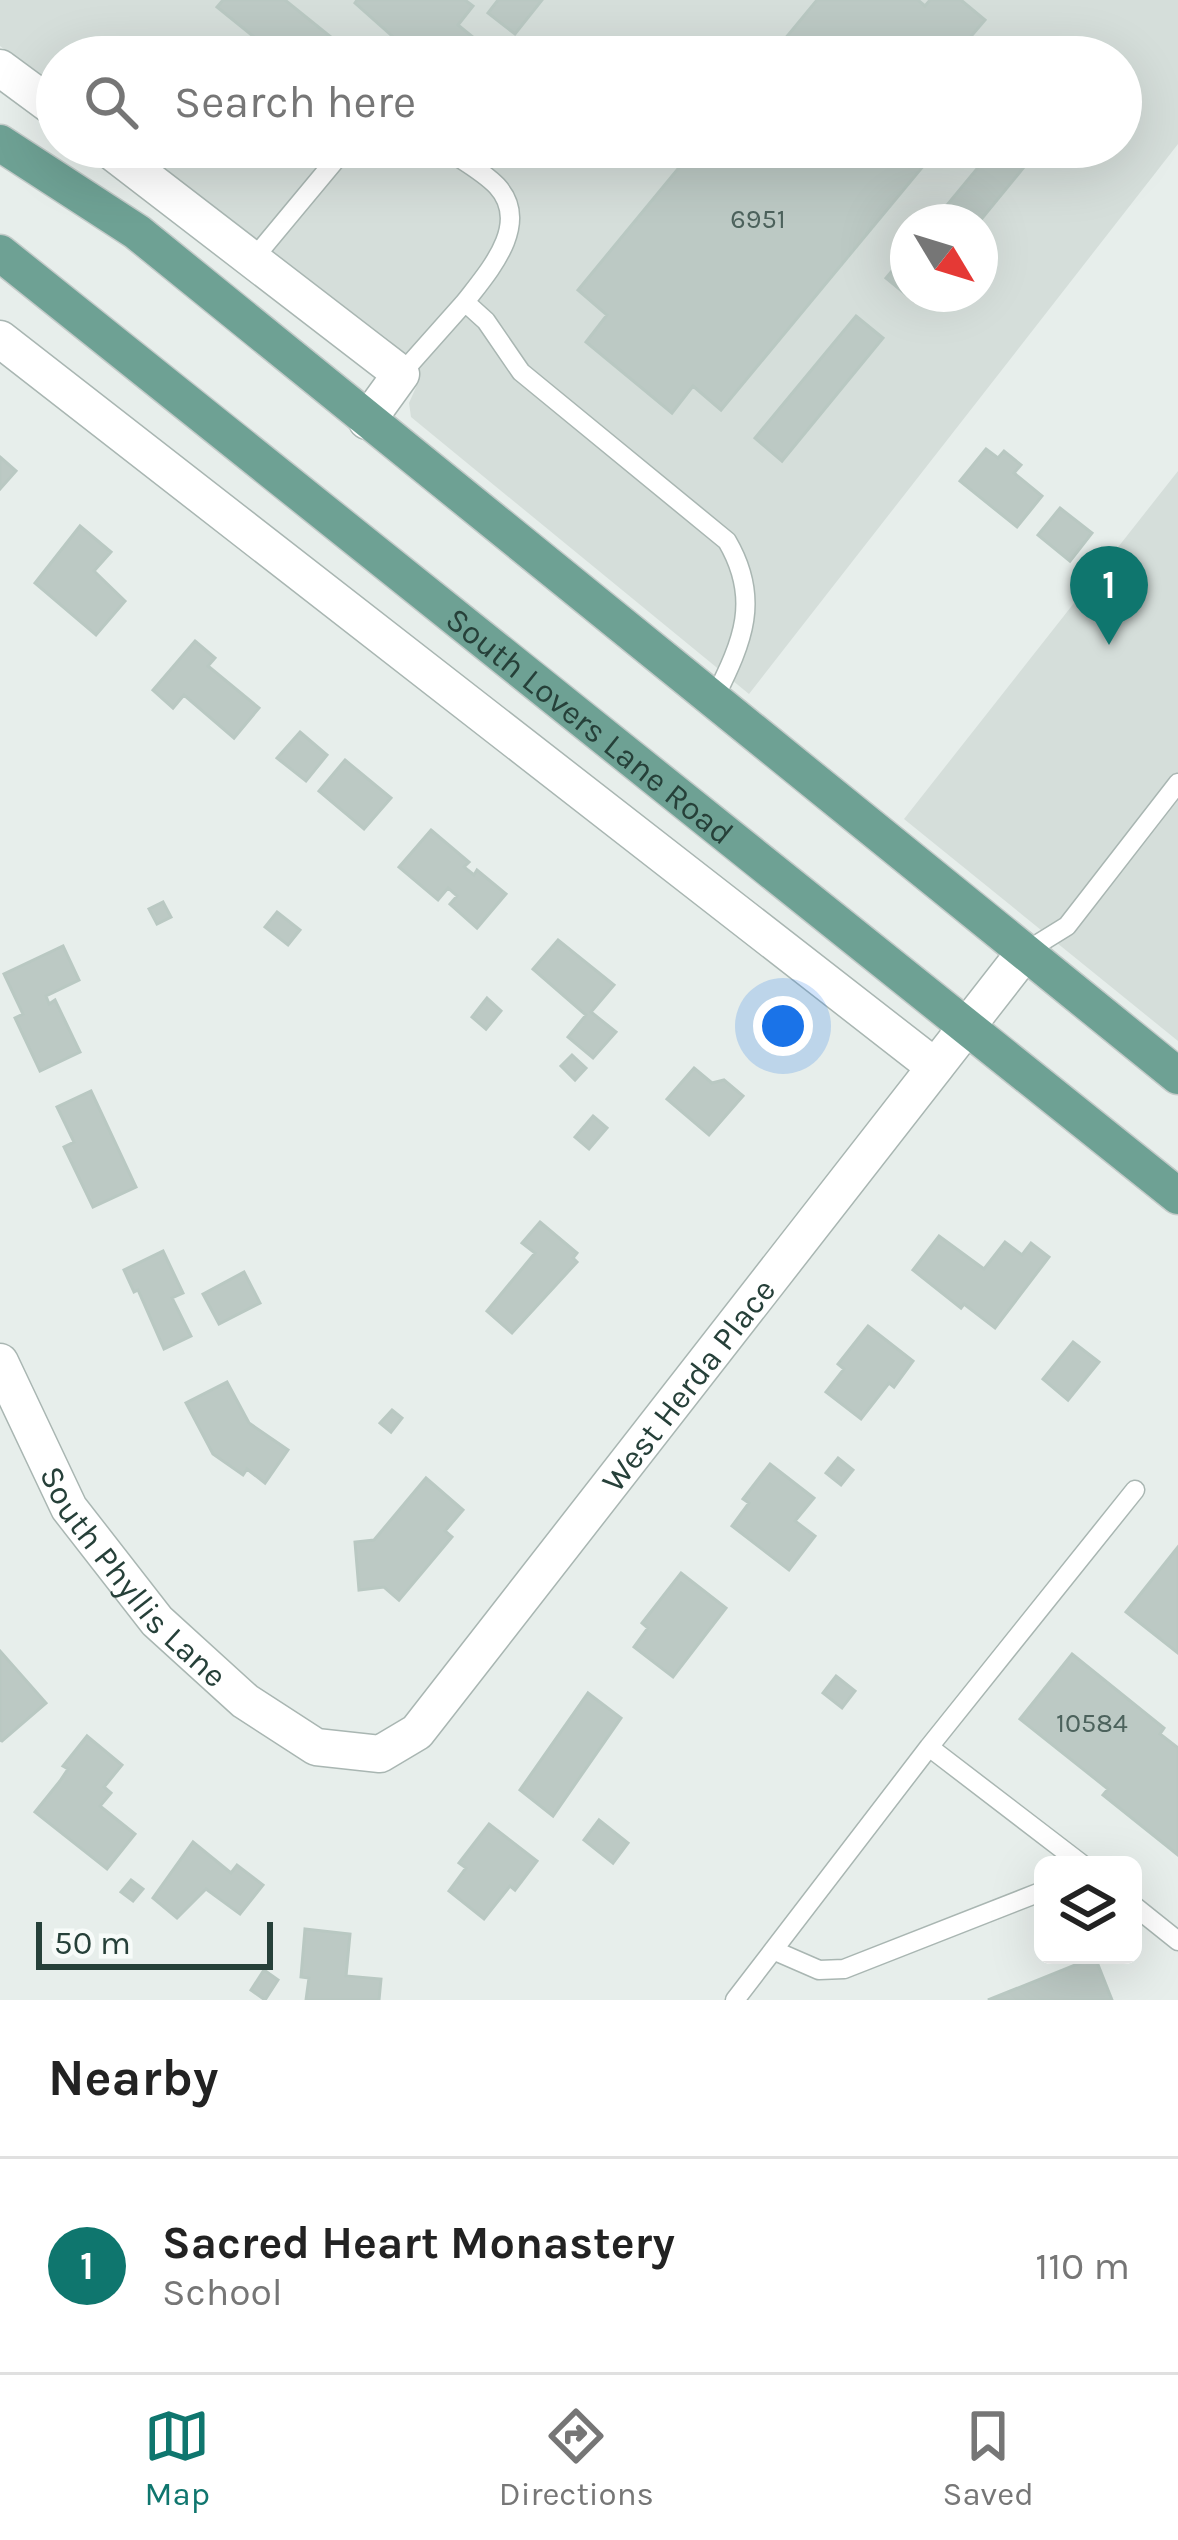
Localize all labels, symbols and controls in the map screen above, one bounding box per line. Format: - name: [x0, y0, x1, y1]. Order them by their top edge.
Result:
- search box: [36, 36, 1142, 168]
- icon: search: [78, 69, 144, 135]
- text: Search here: [174, 76, 416, 128]
- house number: 6951: [730, 203, 786, 235]
- north arrow: [890, 204, 998, 312]
- pin: 1: [1070, 546, 1148, 645]
- street label: South Lovers Lane Road: [438, 600, 741, 853]
- your location: [753, 996, 813, 1056]
- street label: West Herda Place: [594, 1271, 783, 1499]
- street label: South Phyllis Lane: [32, 1460, 234, 1695]
- house number: 10584: [1056, 1707, 1128, 1739]
- map controls: [1034, 1856, 1142, 1964]
- button: layers: [1034, 1856, 1142, 1964]
- scale bar: [36, 1916, 273, 1969]
- text: 50 m: [54, 1924, 131, 1962]
- text: Nearby: [48, 2048, 218, 2108]
- text: Sacred Heart Monastery: [162, 2217, 675, 2269]
- text: 1: [80, 2243, 94, 2289]
- text: 110 m: [1035, 2243, 1130, 2289]
- text: School: [162, 2269, 283, 2315]
- tab: Map: [144, 2403, 210, 2513]
- tab: Directions: [499, 2403, 654, 2513]
- tab: Saved: [943, 2403, 1034, 2513]

